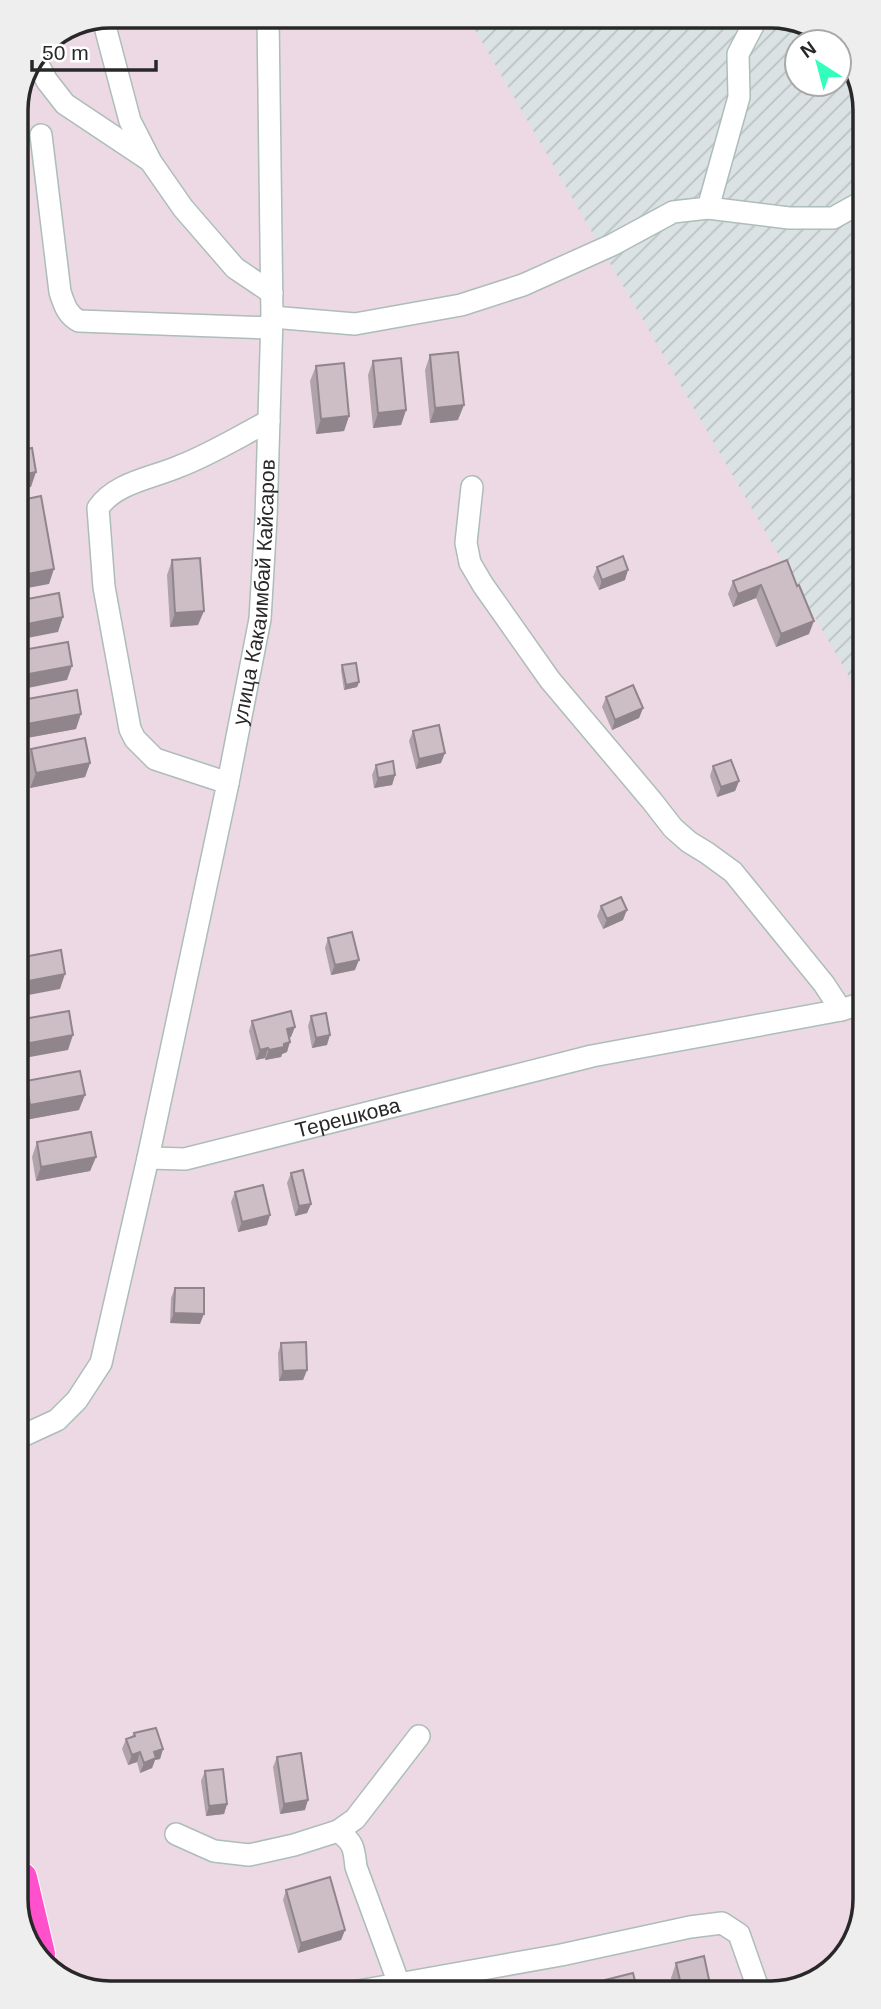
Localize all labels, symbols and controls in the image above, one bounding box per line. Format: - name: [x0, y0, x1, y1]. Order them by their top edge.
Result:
- scale bar: [32, 28, 156, 72]
- north arrow: [783, 28, 853, 98]
- text: N: [797, 37, 820, 62]
- text: 50 m: [42, 41, 89, 64]
- street label: улица Какаимбай Кайсаров: [228, 459, 279, 727]
- street label: Терешкова: [293, 1093, 403, 1142]

